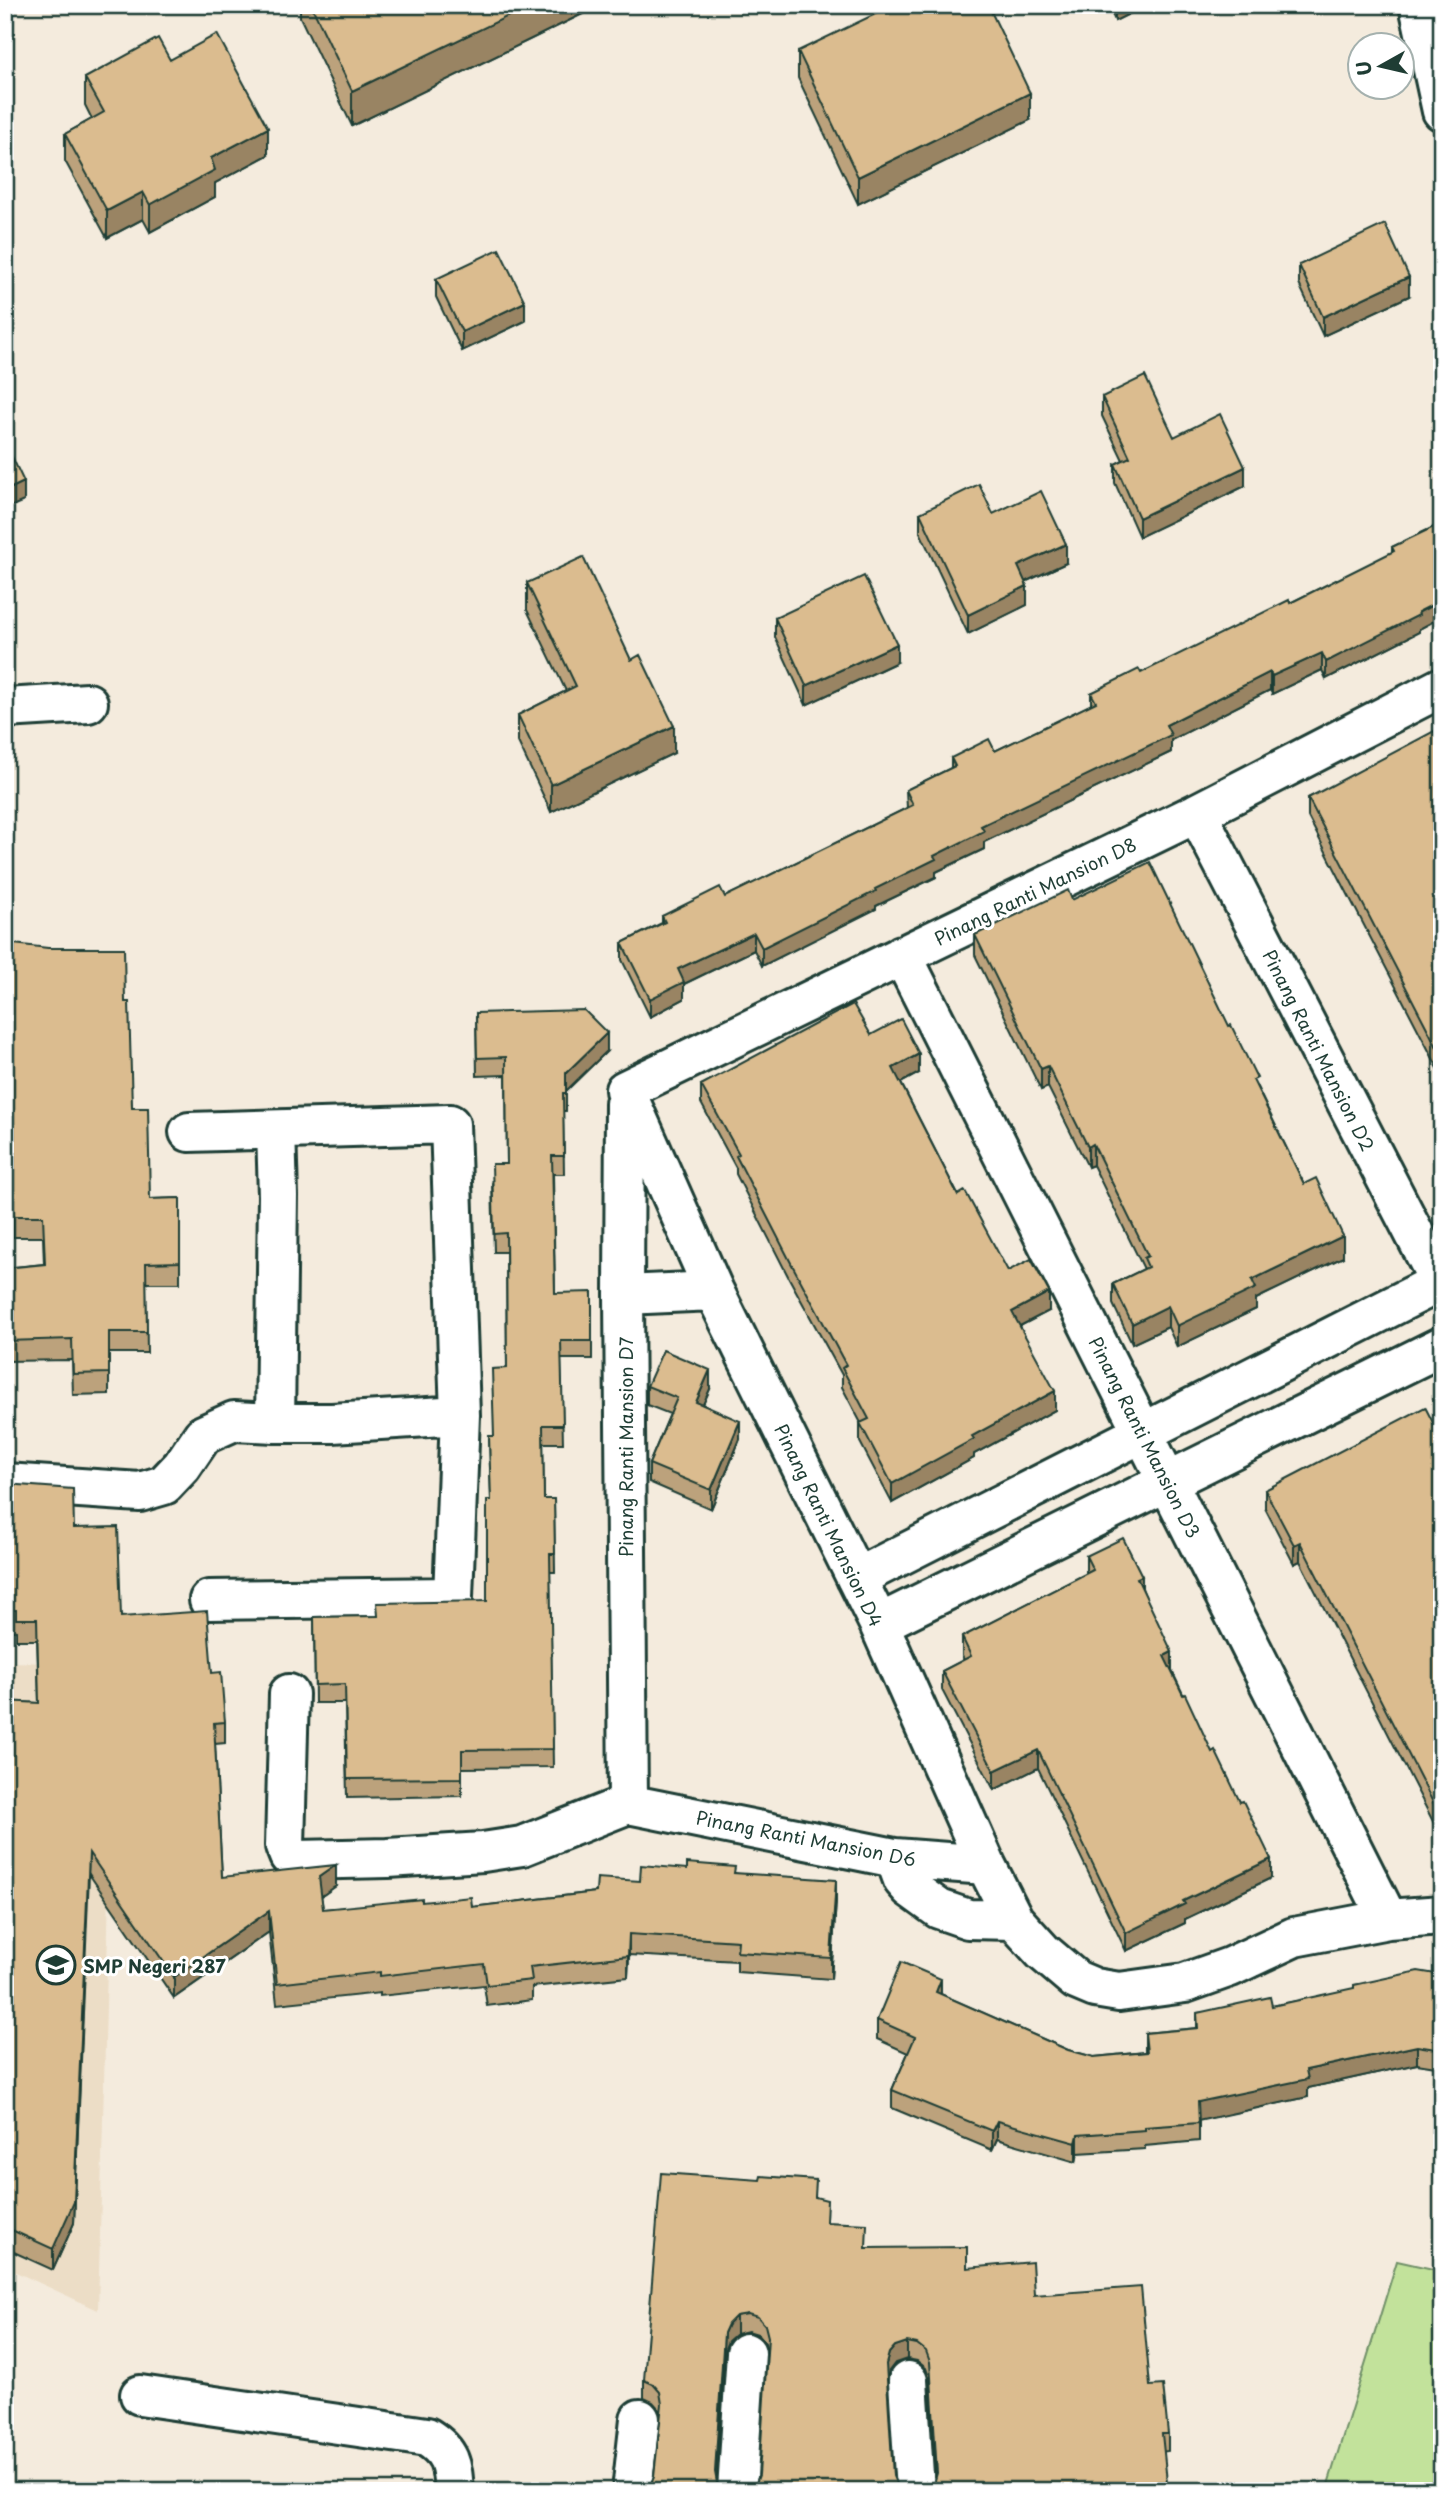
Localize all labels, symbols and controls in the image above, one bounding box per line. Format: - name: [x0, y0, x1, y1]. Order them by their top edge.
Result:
- north arrow: [1346, 32, 1416, 102]
- text: U: [1348, 59, 1378, 78]
- street label: Pinang Ranti Mansion D8: [929, 830, 1141, 952]
- street label: Pinang Ranti Mansion D2: [1256, 944, 1382, 1156]
- street label: Pinang Ranti Mansion D3: [1082, 1332, 1208, 1542]
- street label: Pinang Ranti Mansion D7: [612, 1336, 639, 1557]
- street label: Pinang Ranti Mansion D4: [768, 1419, 890, 1631]
- street label: Pinang Ranti Mansion D6: [694, 1803, 918, 1873]
- school or university icon: SMP Negeri 287: [35, 1944, 77, 1986]
- place label: SMP Negeri 287: [83, 1952, 226, 1979]

